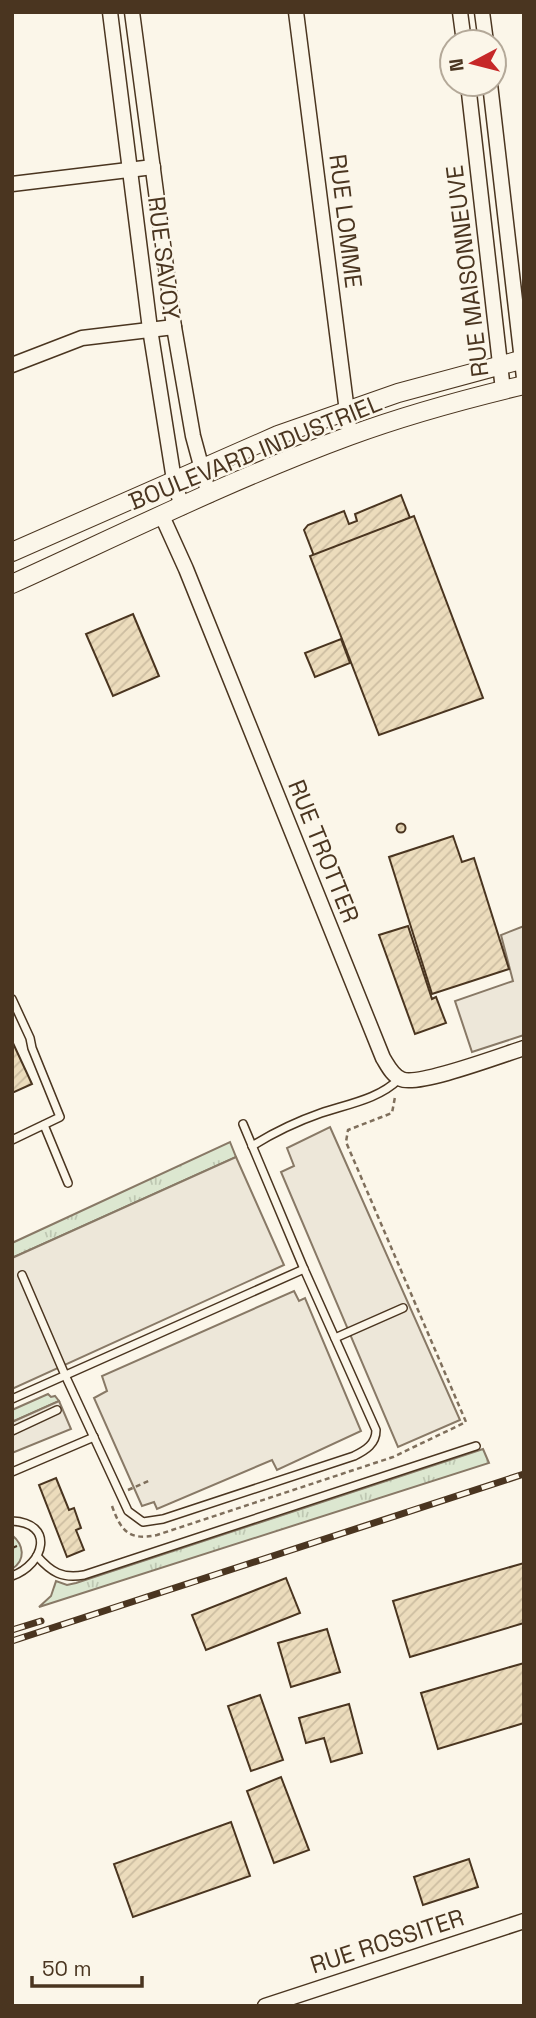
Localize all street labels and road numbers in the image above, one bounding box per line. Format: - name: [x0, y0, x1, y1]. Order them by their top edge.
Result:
- street label: RUE LOMME: [322, 152, 370, 290]
- street label: RUE MAISONNEUVE: [439, 163, 495, 379]
- street label: RUE SAVOY: [141, 195, 187, 322]
- street label: BOULEVARD INDUSTRIEL: [124, 387, 386, 517]
- street label: RUE TROTTER: [281, 775, 367, 927]
- street label: RUE ROSSITER: [306, 1902, 468, 1980]

